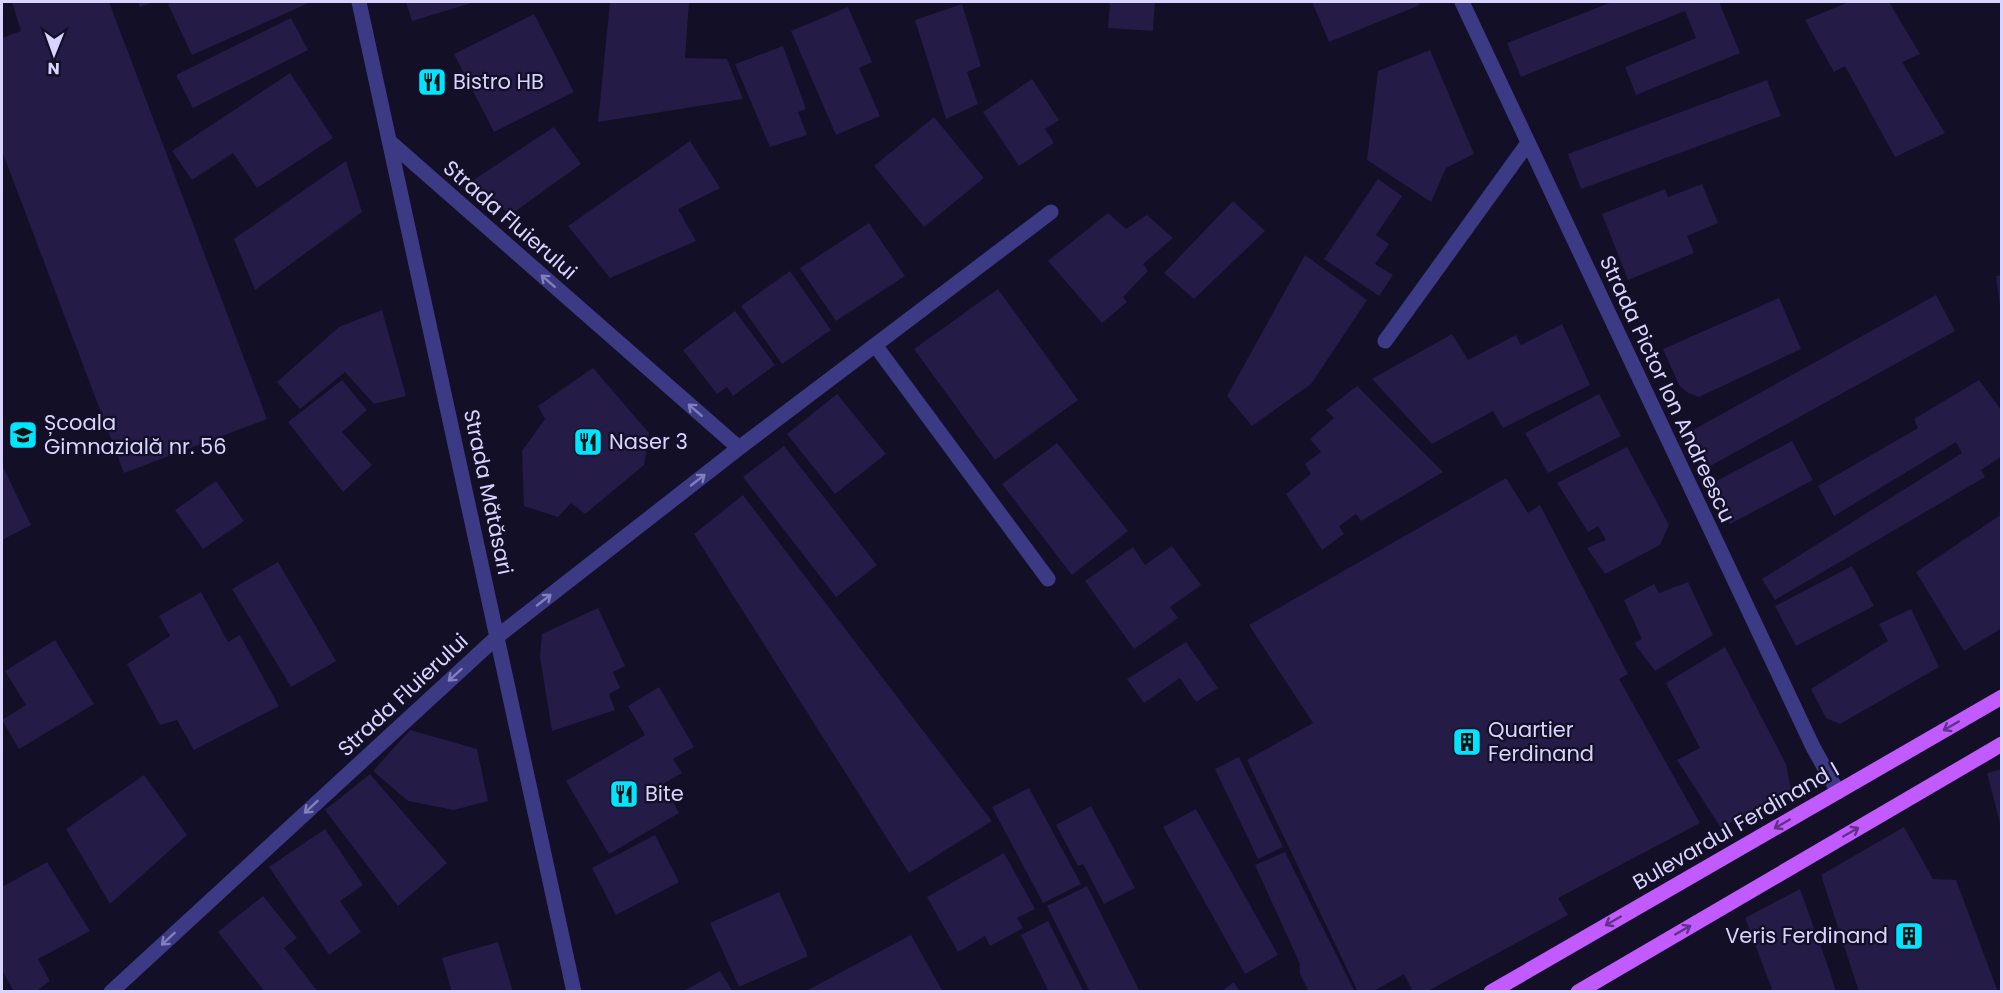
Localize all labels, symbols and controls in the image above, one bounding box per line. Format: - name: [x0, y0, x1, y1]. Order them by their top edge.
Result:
- north arrow: [24, 24, 84, 84]
- text: N: [48, 57, 60, 80]
- restaurant icon: Bistro HB: [416, 66, 448, 98]
- place label: Bistro HB: [453, 67, 544, 96]
- street label: Strada Fluierului: [437, 153, 583, 286]
- street label: Strada Pictor Ion Andreescu: [1593, 251, 1742, 527]
- one-way arrow: [541, 274, 556, 288]
- one-way arrow: [688, 403, 703, 417]
- street label: Strada Mătăsari: [457, 407, 520, 577]
- place label: Școala Gimnazială nr. 56: [44, 408, 226, 461]
- school or university icon: Școala Gimnazială nr. 56: [7, 419, 39, 451]
- restaurant icon: Naser 3: [572, 426, 604, 458]
- place label: Naser 3: [609, 427, 688, 456]
- one-way arrow: [690, 474, 706, 487]
- one-way arrow: [536, 593, 552, 606]
- street label: Strada Fluierului: [331, 627, 474, 763]
- one-way arrow: [447, 668, 462, 682]
- place label: Quartier Ferdinand: [1488, 715, 1594, 768]
- one-way arrow: [1943, 721, 1960, 733]
- building icon: Quartier Ferdinand: [1451, 726, 1483, 758]
- street label: Bulevardul Ferdinand I: [1627, 755, 1844, 897]
- restaurant icon: Bite: [608, 778, 640, 810]
- place label: Bite: [645, 779, 684, 808]
- one-way arrow: [304, 800, 319, 814]
- one-way arrow: [1774, 818, 1791, 830]
- one-way arrow: [1842, 826, 1859, 838]
- one-way arrow: [1605, 916, 1622, 928]
- building icon: Veris Ferdinand: [1893, 920, 1925, 952]
- place label: Veris Ferdinand: [1725, 921, 1888, 950]
- one-way arrow: [1674, 924, 1691, 936]
- one-way arrow: [161, 932, 176, 946]

